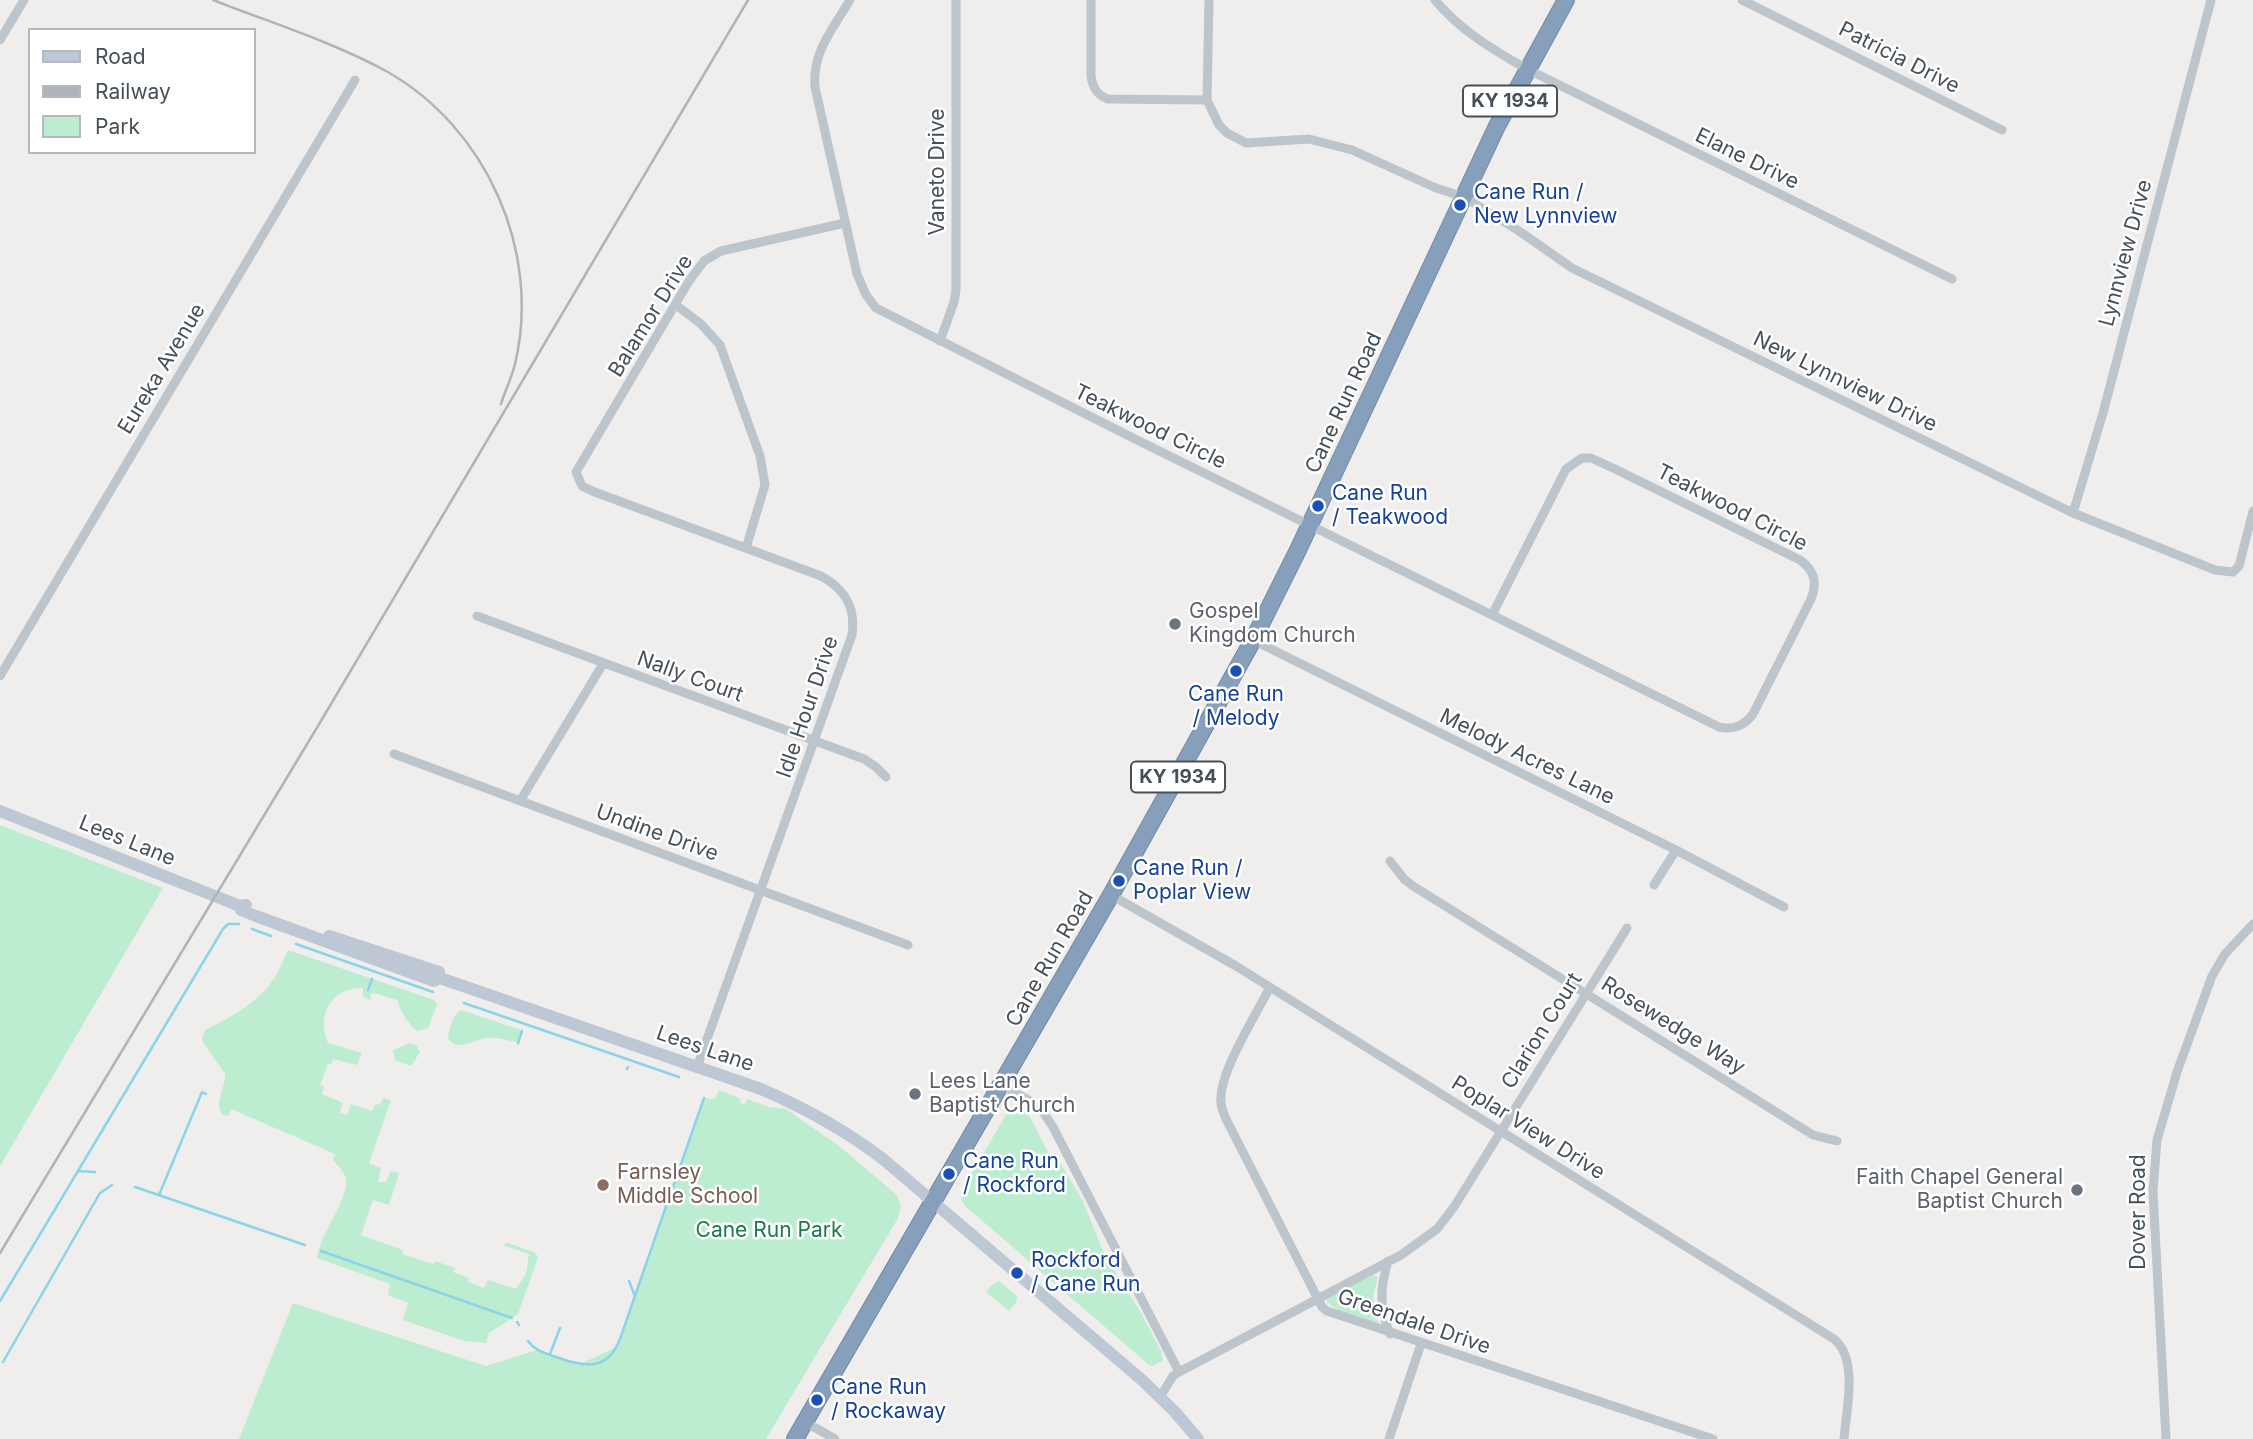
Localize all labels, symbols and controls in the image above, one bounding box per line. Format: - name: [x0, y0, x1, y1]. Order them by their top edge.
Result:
- street label: Patricia Drive: [1834, 17, 1964, 99]
- legend: [28, 28, 256, 154]
- text: Road: [95, 44, 146, 69]
- text: Railway: [95, 79, 171, 104]
- road number: KY 1934: [1463, 86, 1557, 116]
- street label: Vaneto Drive: [925, 108, 951, 236]
- text: Park: [95, 114, 140, 139]
- street label: Elane Drive: [1691, 123, 1803, 195]
- street label: Lynnview Drive: [2094, 177, 2158, 329]
- place label: Cane Run / New Lynnview: [1474, 180, 1617, 230]
- marker: Cane Run / New Lynnview: [1452, 197, 1468, 213]
- street label: Balamor Drive: [603, 250, 699, 382]
- street label: Eureka Avenue: [113, 299, 211, 439]
- street label: New Lynnview Drive: [1749, 327, 1941, 437]
- street label: Cane Run Road: [1300, 329, 1388, 477]
- street label: Teakwood Circle: [1070, 379, 1230, 475]
- street label: Teakwood Circle: [1652, 459, 1812, 557]
- place label: Cane Run / Teakwood: [1332, 481, 1448, 531]
- marker: Cane Run / Teakwood: [1310, 498, 1326, 514]
- place label: Gospel Kingdom Church: [1189, 599, 1356, 649]
- marker: Gospel Kingdom Church: [1167, 616, 1183, 632]
- street label: Idle Hour Drive: [772, 633, 844, 781]
- street label: Nally Court: [634, 646, 746, 708]
- marker: Cane Run / Melody: [1228, 663, 1244, 679]
- place label: Cane Run / Melody: [1188, 682, 1284, 732]
- street label: Melody Acres Lane: [1436, 704, 1618, 810]
- road number: KY 1934: [1131, 762, 1225, 792]
- street label: Undine Drive: [592, 799, 722, 867]
- street label: Lees Lane: [75, 810, 179, 872]
- place label: Cane Run / Poplar View: [1133, 856, 1251, 906]
- marker: Cane Run / Poplar View: [1111, 873, 1127, 889]
- street label: Cane Run Road: [1001, 887, 1099, 1031]
- street label: Clarion Court: [1496, 968, 1588, 1094]
- street label: Rosewedge Way: [1597, 972, 1749, 1080]
- street label: Lees Lane: [653, 1021, 757, 1077]
- place label: Lees Lane Baptist Church: [929, 1069, 1075, 1119]
- street label: Poplar View Drive: [1447, 1071, 1609, 1185]
- marker: Lees Lane Baptist Church: [907, 1086, 923, 1102]
- place label: Cane Run / Rockford: [963, 1149, 1066, 1199]
- street label: Dover Road: [2126, 1154, 2152, 1270]
- place label: Farnsley Middle School: [617, 1160, 758, 1210]
- place label: Faith Chapel General Baptist Church: [1856, 1165, 2063, 1215]
- marker: Cane Run / Rockford: [941, 1166, 957, 1182]
- marker: Farnsley Middle School: [595, 1177, 611, 1193]
- marker: Faith Chapel General Baptist Church: [2069, 1182, 2085, 1198]
- park label: Cane Run Park: [696, 1218, 842, 1244]
- place label: Rockford / Cane Run: [1031, 1248, 1141, 1298]
- marker: Rockford / Cane Run: [1009, 1265, 1025, 1281]
- street label: Greendale Drive: [1334, 1284, 1494, 1360]
- place label: Cane Run / Rockaway: [831, 1375, 946, 1425]
- marker: Cane Run / Rockaway: [809, 1392, 825, 1408]

